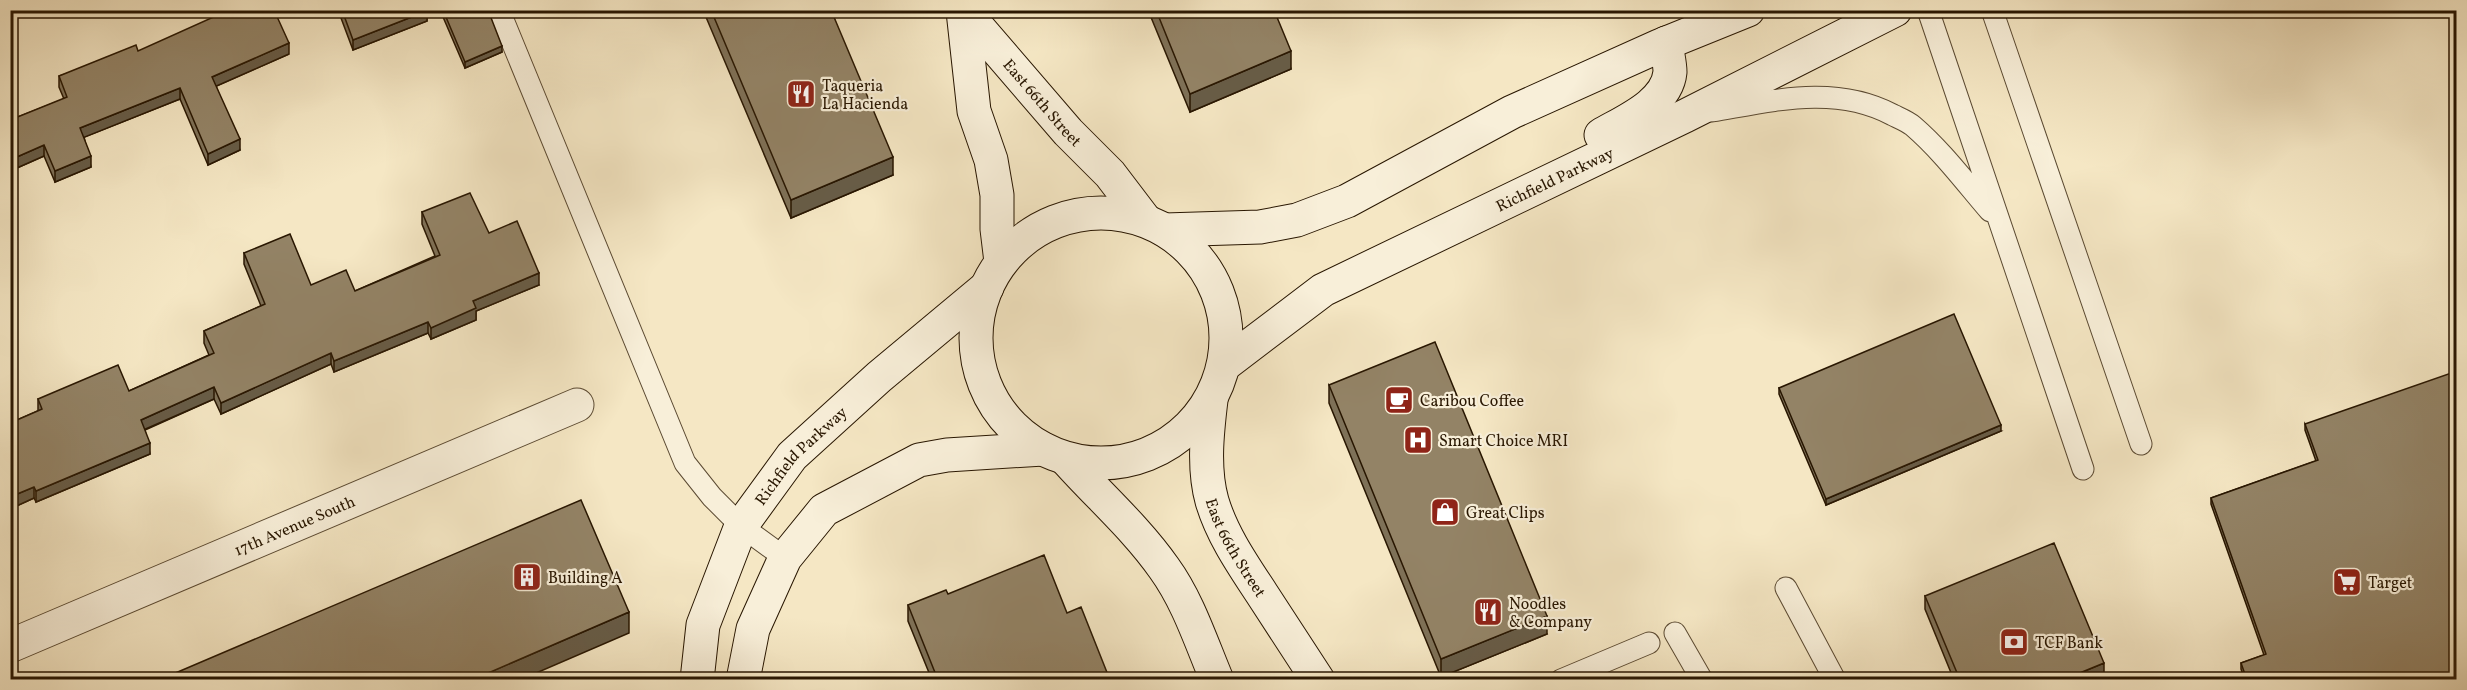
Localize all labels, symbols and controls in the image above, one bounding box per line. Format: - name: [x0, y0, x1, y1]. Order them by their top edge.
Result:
- street label: East 66th Street: [997, 55, 1086, 153]
- place label: Taqueria La Hacienda: [822, 76, 908, 116]
- restaurant icon: Taqueria La Hacienda: [785, 78, 817, 110]
- street label: Richfield Parkway: [1493, 143, 1618, 218]
- cafe icon: Caribou Coffee: [1383, 384, 1415, 416]
- place label: Caribou Coffee: [1420, 391, 1524, 413]
- street label: Richfield Parkway: [751, 402, 853, 511]
- hospital icon: Smart Choice MRI: [1402, 424, 1434, 456]
- place label: Smart Choice MRI: [1439, 431, 1568, 453]
- street label: 17th Avenue South: [231, 492, 359, 562]
- street label: East 66th Street: [1199, 496, 1270, 603]
- shop icon: Great Clips: [1429, 496, 1461, 528]
- place label: Great Clips: [1466, 503, 1545, 525]
- building icon: Building A: [511, 561, 543, 593]
- supermarket icon: Target: [2331, 566, 2363, 598]
- place label: Building A: [548, 568, 623, 590]
- place label: Target: [2368, 573, 2413, 595]
- place label: Noodles & Company: [1509, 594, 1592, 634]
- restaurant icon: Noodles & Company: [1472, 596, 1504, 628]
- bank icon: TCF Bank: [1998, 626, 2030, 658]
- place label: TCF Bank: [2035, 633, 2103, 655]

